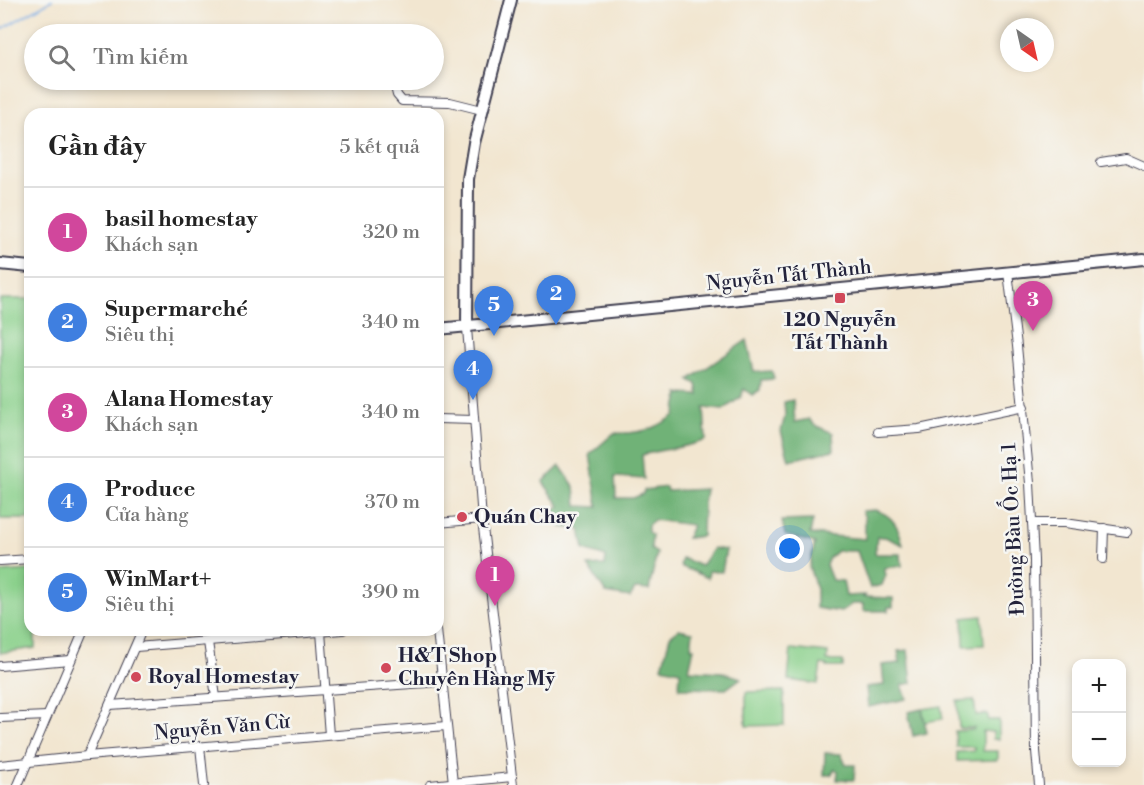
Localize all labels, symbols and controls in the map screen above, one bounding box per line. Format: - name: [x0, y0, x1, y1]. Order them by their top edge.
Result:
- north arrow: [1000, 18, 1054, 72]
- search box: [24, 24, 444, 90]
- icon: search: [45, 41, 78, 74]
- text: Tìm kiếm: [93, 44, 189, 71]
- text: Gần đây: [48, 131, 146, 163]
- text: 5 kết quả: [339, 135, 420, 160]
- text: basil homestay: [105, 206, 257, 233]
- text: 1: [63, 220, 72, 245]
- text: 320 m: [363, 220, 420, 245]
- text: Khách sạn: [105, 233, 198, 258]
- street label: Nguyễn Tất Thành: [705, 255, 873, 297]
- pin: 2: [536, 276, 576, 325]
- pin: 3: [1014, 282, 1052, 331]
- pin: 5: [474, 286, 514, 336]
- marker: 120 Nguyễn Tất Thành: [833, 291, 847, 305]
- text: Supermarché: [105, 296, 248, 323]
- place label: 120 Nguyễn Tất Thành: [784, 308, 897, 356]
- text: 2: [61, 310, 74, 335]
- text: 340 m: [362, 310, 420, 335]
- text: Siêu thị: [105, 323, 175, 348]
- pin: 4: [454, 350, 492, 400]
- text: Alana Homestay: [105, 386, 273, 413]
- text: 3: [61, 400, 74, 425]
- text: 340 m: [362, 400, 420, 425]
- text: Khách sạn: [105, 413, 198, 438]
- street label: Đường Bàu Ốc Hạ 1: [993, 442, 1031, 616]
- text: Produce: [105, 476, 195, 503]
- text: 4: [61, 490, 74, 515]
- text: 370 m: [365, 490, 420, 515]
- text: Cửa hàng: [105, 503, 189, 528]
- place label: Quán Chay: [474, 505, 577, 530]
- marker: Quán Chay: [455, 510, 469, 524]
- your location: [775, 534, 804, 563]
- pin: 1: [476, 556, 514, 606]
- text: WinMart+: [105, 566, 211, 593]
- text: 5: [61, 580, 74, 605]
- text: 390 m: [362, 580, 420, 605]
- text: Siêu thị: [105, 593, 175, 618]
- place label: H&T Shop Chuyên Hàng Mỹ: [398, 644, 556, 692]
- map controls: [1072, 659, 1126, 767]
- button: +: [1072, 659, 1126, 713]
- marker: H&T Shop Chuyên Hàng Mỹ: [379, 661, 393, 675]
- place label: Royal Homestay: [148, 665, 300, 690]
- marker: Royal Homestay: [129, 670, 143, 684]
- street label: Nguyễn Văn Cừ: [153, 710, 291, 746]
- button: −: [1072, 713, 1126, 767]

